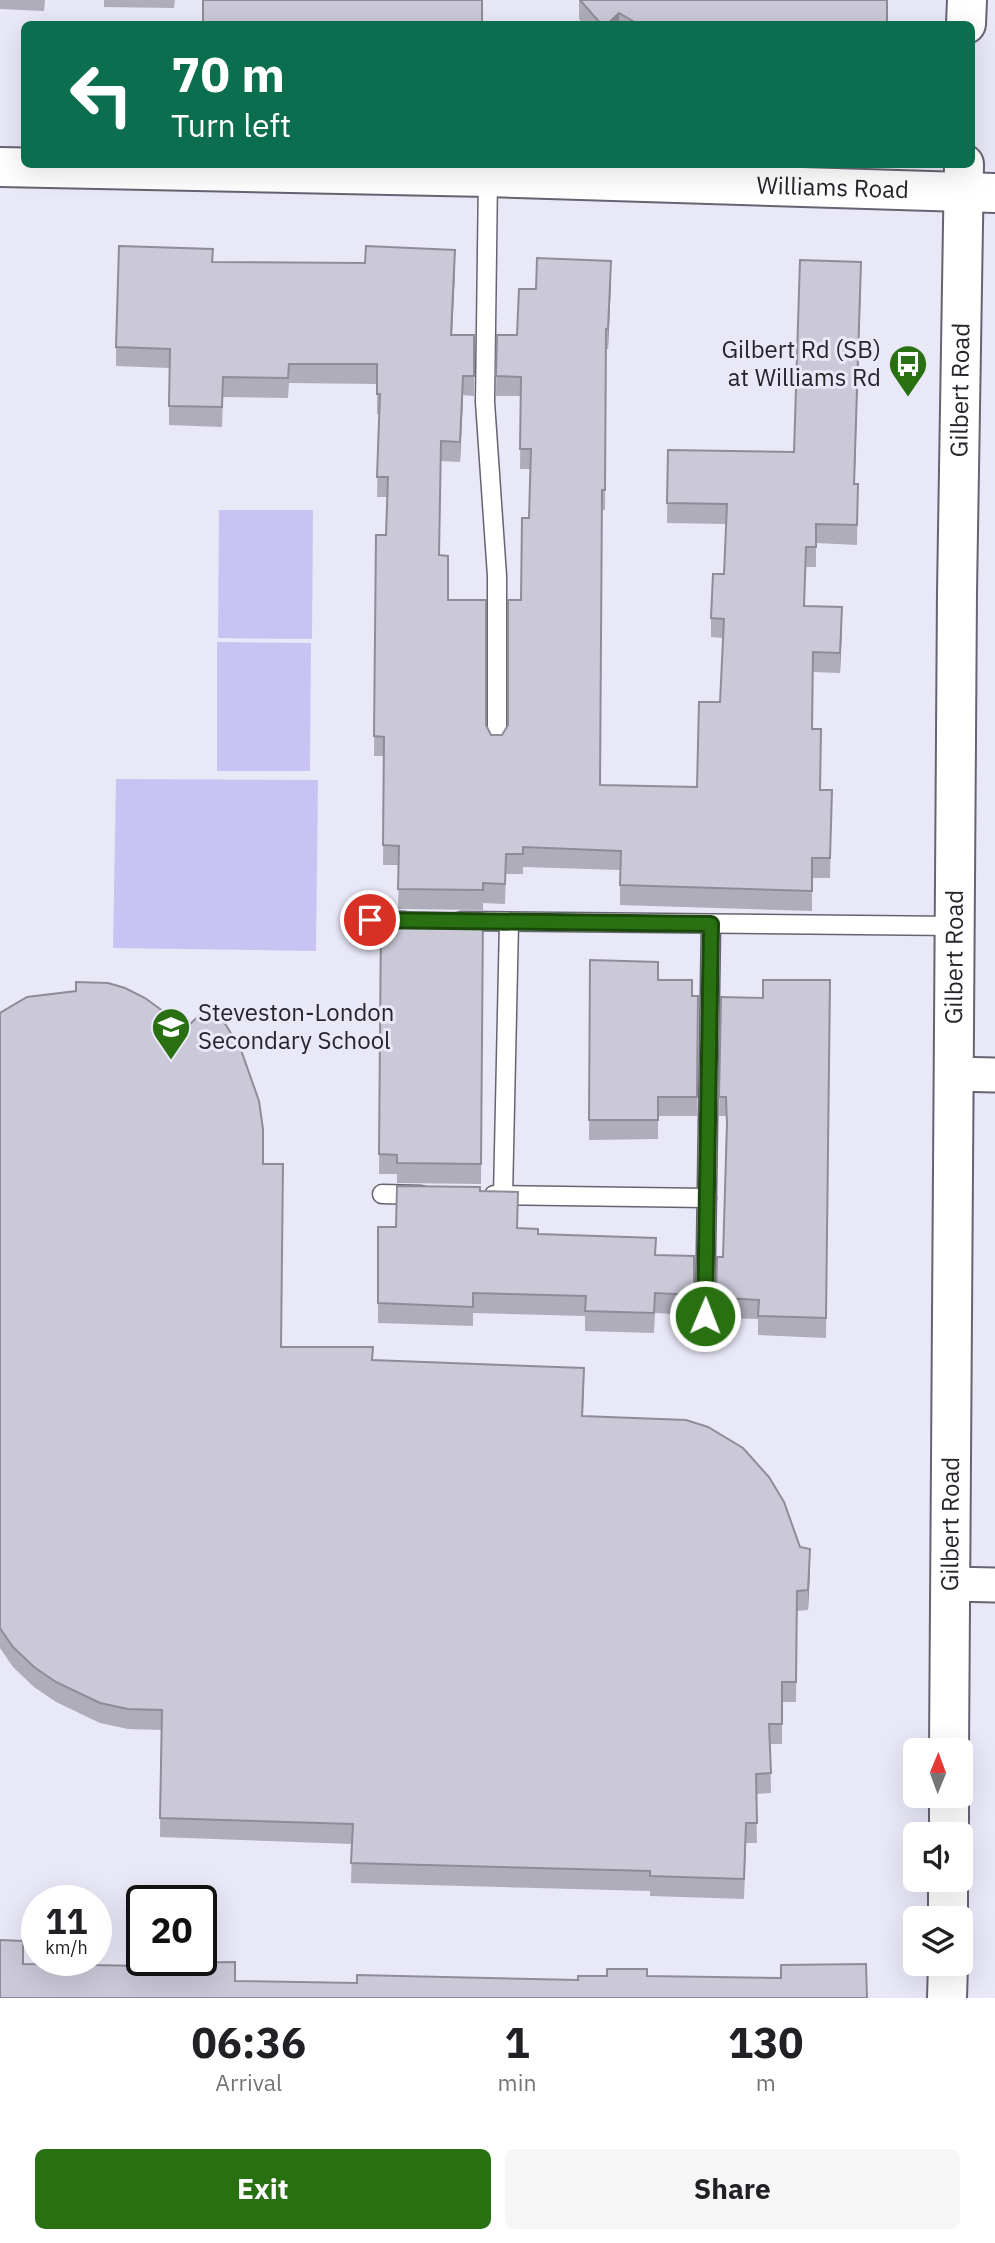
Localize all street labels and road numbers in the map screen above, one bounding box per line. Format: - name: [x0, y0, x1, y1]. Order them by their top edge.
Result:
- street label: Williams Road: [756, 168, 910, 205]
- street label: Gilbert Road: [942, 323, 976, 458]
- street label: Gilbert Road: [937, 890, 970, 1024]
- street label: Gilbert Road: [933, 1457, 966, 1591]

